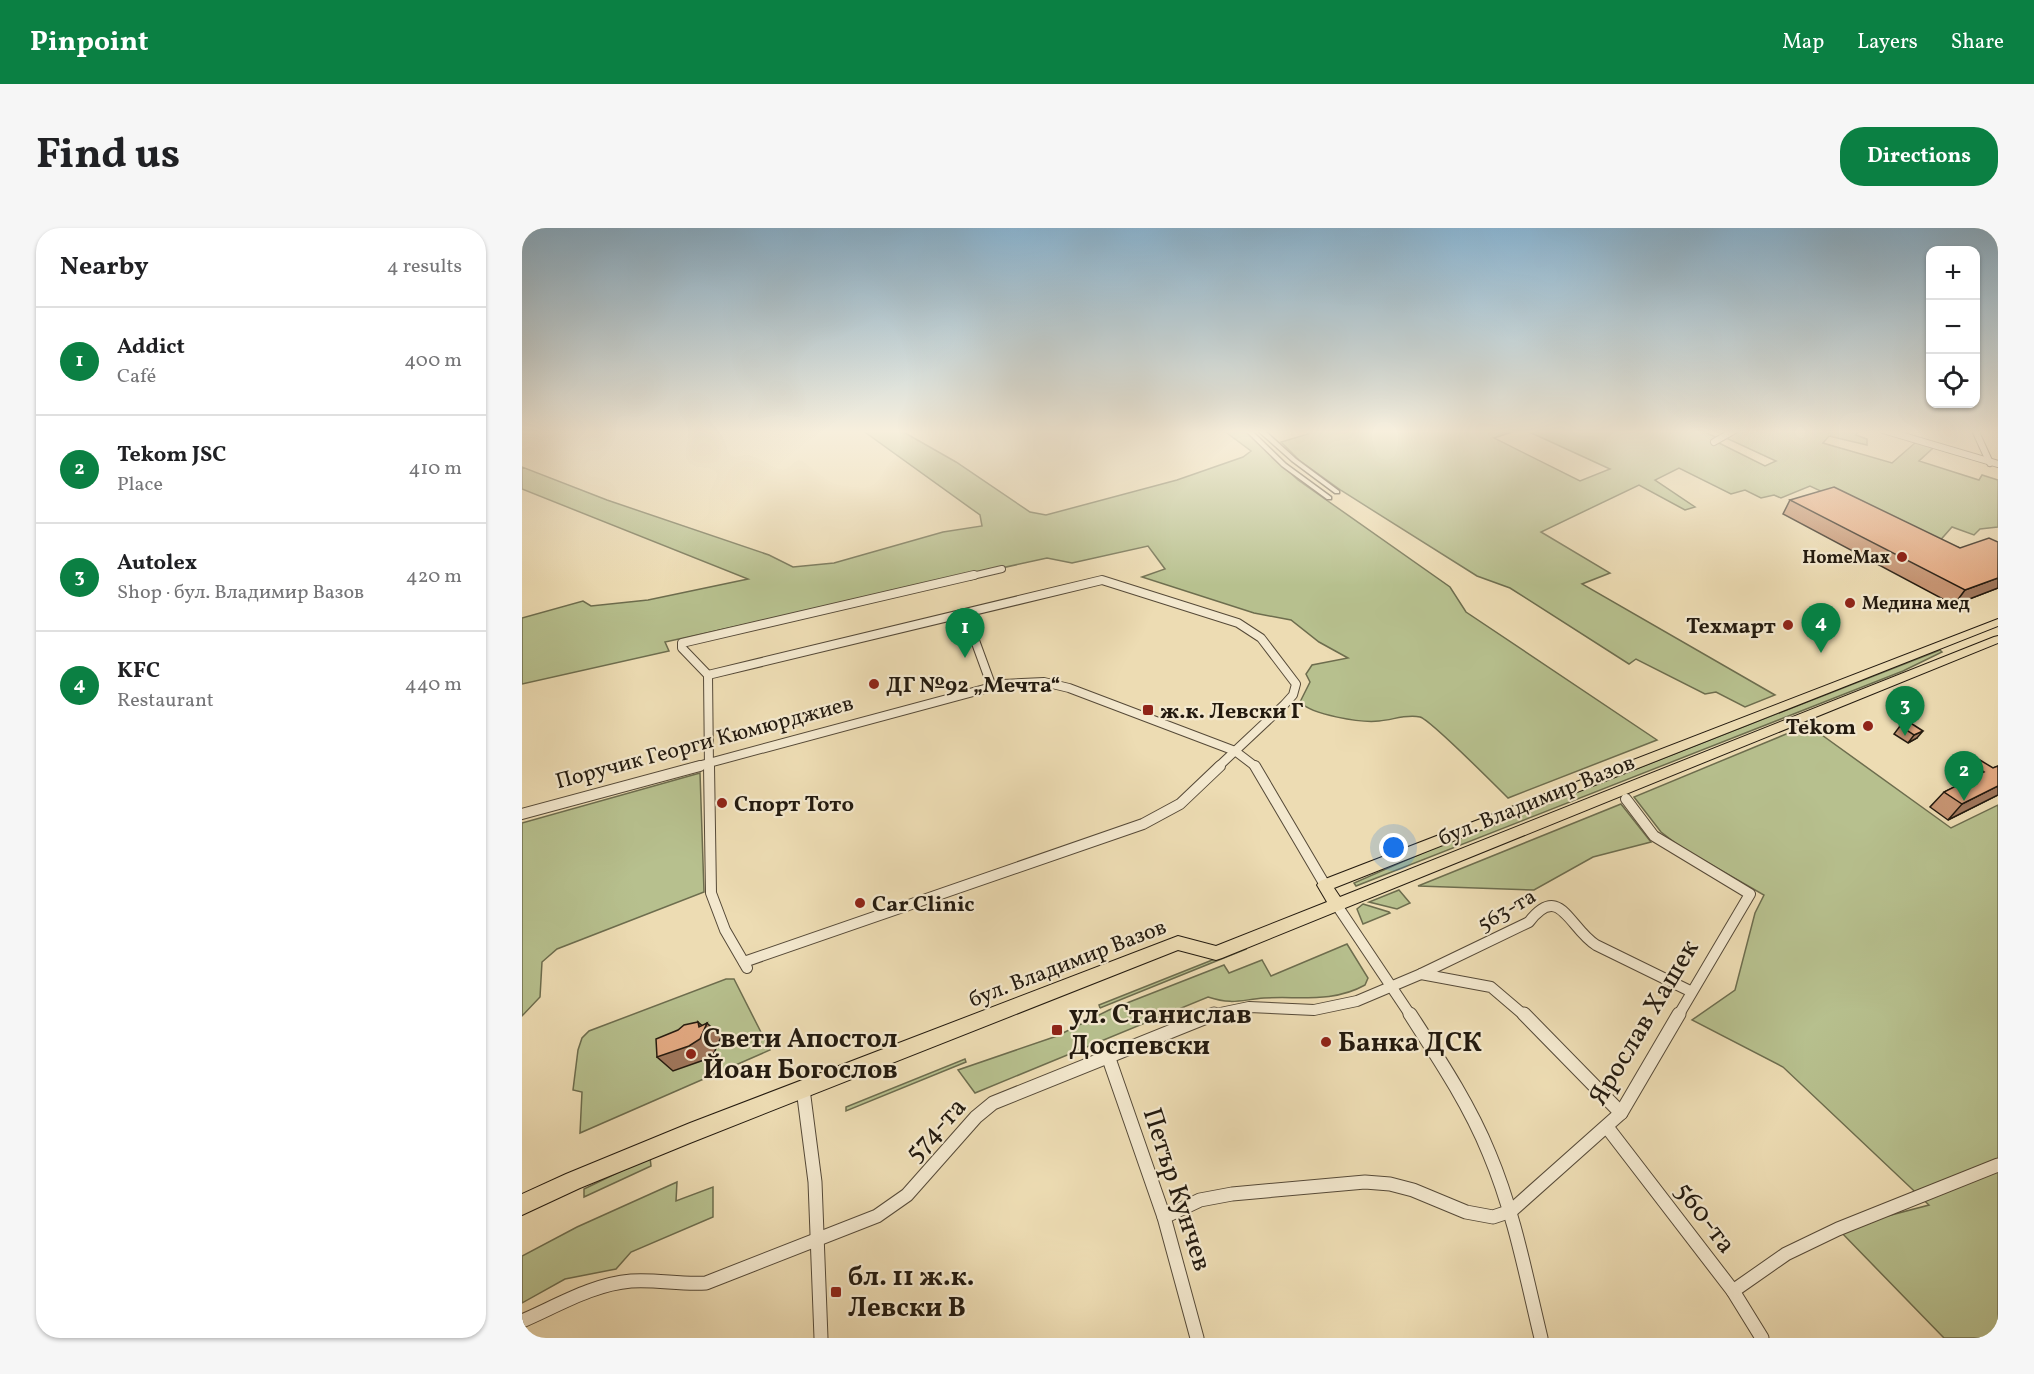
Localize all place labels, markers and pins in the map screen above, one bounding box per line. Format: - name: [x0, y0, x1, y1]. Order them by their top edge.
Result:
- place label: HomeMax: [1802, 546, 1890, 571]
- marker: HomeMax: [1895, 550, 1909, 564]
- place label: Медина мед: [1862, 592, 1970, 617]
- marker: Медина мед: [1843, 596, 1857, 610]
- pin: 4: [1802, 604, 1840, 653]
- pin: 1: [946, 608, 984, 658]
- place label: Техмарт: [1686, 612, 1776, 643]
- marker: Техмарт: [1781, 618, 1795, 632]
- place label: ДГ №92 „Мечта“: [886, 671, 1061, 702]
- marker: ДГ №92 „Мечта“: [867, 677, 881, 691]
- pin: 3: [1886, 686, 1924, 736]
- place label: ж.к. Левски Г: [1160, 697, 1304, 728]
- marker: ж.к. Левски Г: [1141, 703, 1155, 717]
- place label: Tekom: [1785, 713, 1856, 744]
- marker: Tekom: [1861, 719, 1875, 733]
- pin: 2: [1944, 752, 1984, 801]
- place label: Спорт Тото: [734, 790, 854, 821]
- marker: Спорт Тото: [715, 796, 729, 810]
- place label: Car Clinic: [872, 890, 975, 921]
- marker: Car Clinic: [853, 896, 867, 910]
- place label: ул. Станислав Доспевски: [1069, 997, 1252, 1066]
- place label: Свети Апостол Йоан Богослов: [703, 1021, 898, 1090]
- marker: ул. Станислав Доспевски: [1050, 1023, 1064, 1037]
- place label: Банка ДСК: [1338, 1025, 1482, 1063]
- marker: Банка ДСК: [1319, 1035, 1333, 1049]
- marker: Свети Апостол Йоан Богослов: [684, 1047, 698, 1061]
- place label: бл. 11 ж.к. Левски В: [848, 1259, 975, 1328]
- marker: бл. 11 ж.к. Левски В: [829, 1285, 843, 1299]

